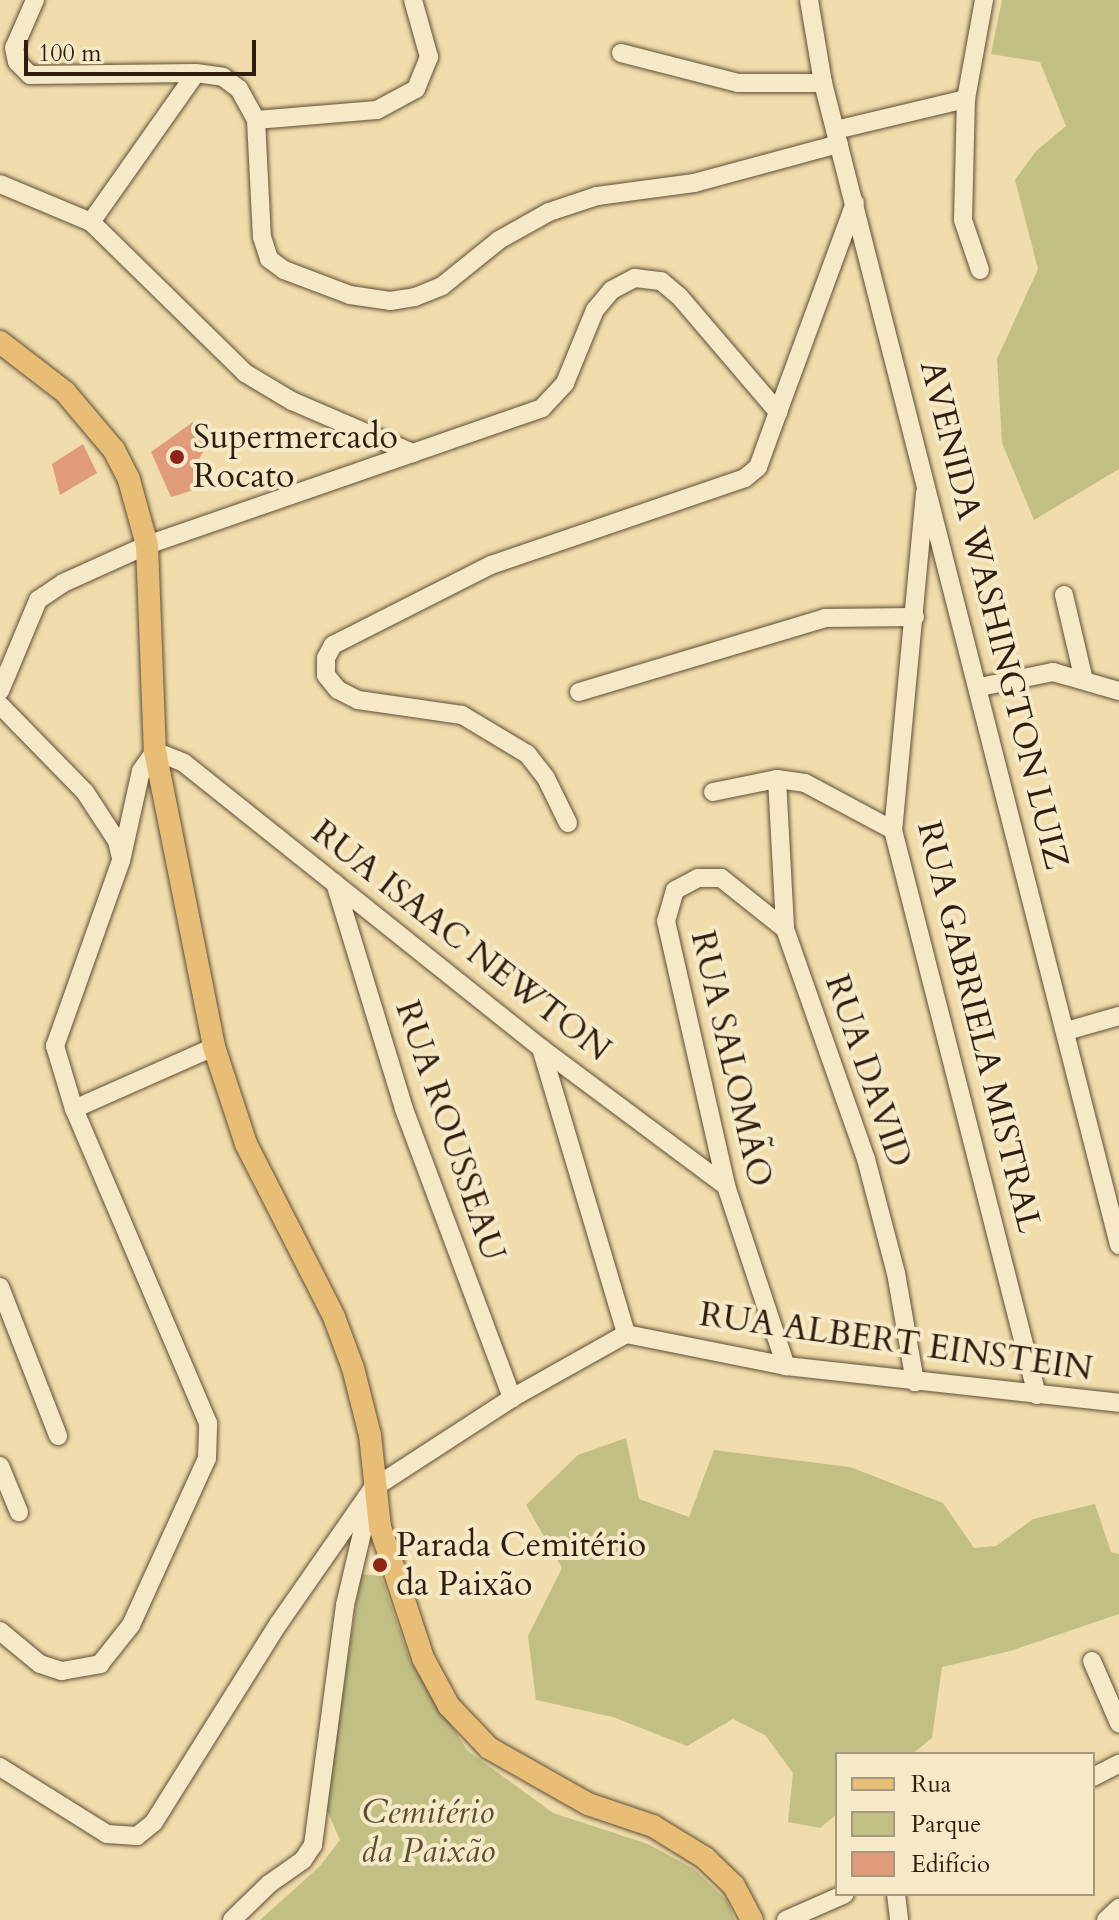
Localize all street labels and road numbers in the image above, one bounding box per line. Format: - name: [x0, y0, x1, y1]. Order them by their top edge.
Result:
- street label: AVENIDA WASHINGTON LUIZ: [911, 356, 1077, 874]
- street label: RUA ISAAC NEWTON: [304, 812, 618, 1070]
- street label: RUA GABRIELA MISTRAL: [908, 817, 1050, 1237]
- street label: RUA SALOMÃO: [682, 927, 780, 1191]
- street label: RUA DAVID: [816, 969, 920, 1173]
- street label: RUA ROUSSEAU: [386, 996, 514, 1266]
- street label: RUA ALBERT EINSTEIN: [697, 1294, 1095, 1390]

